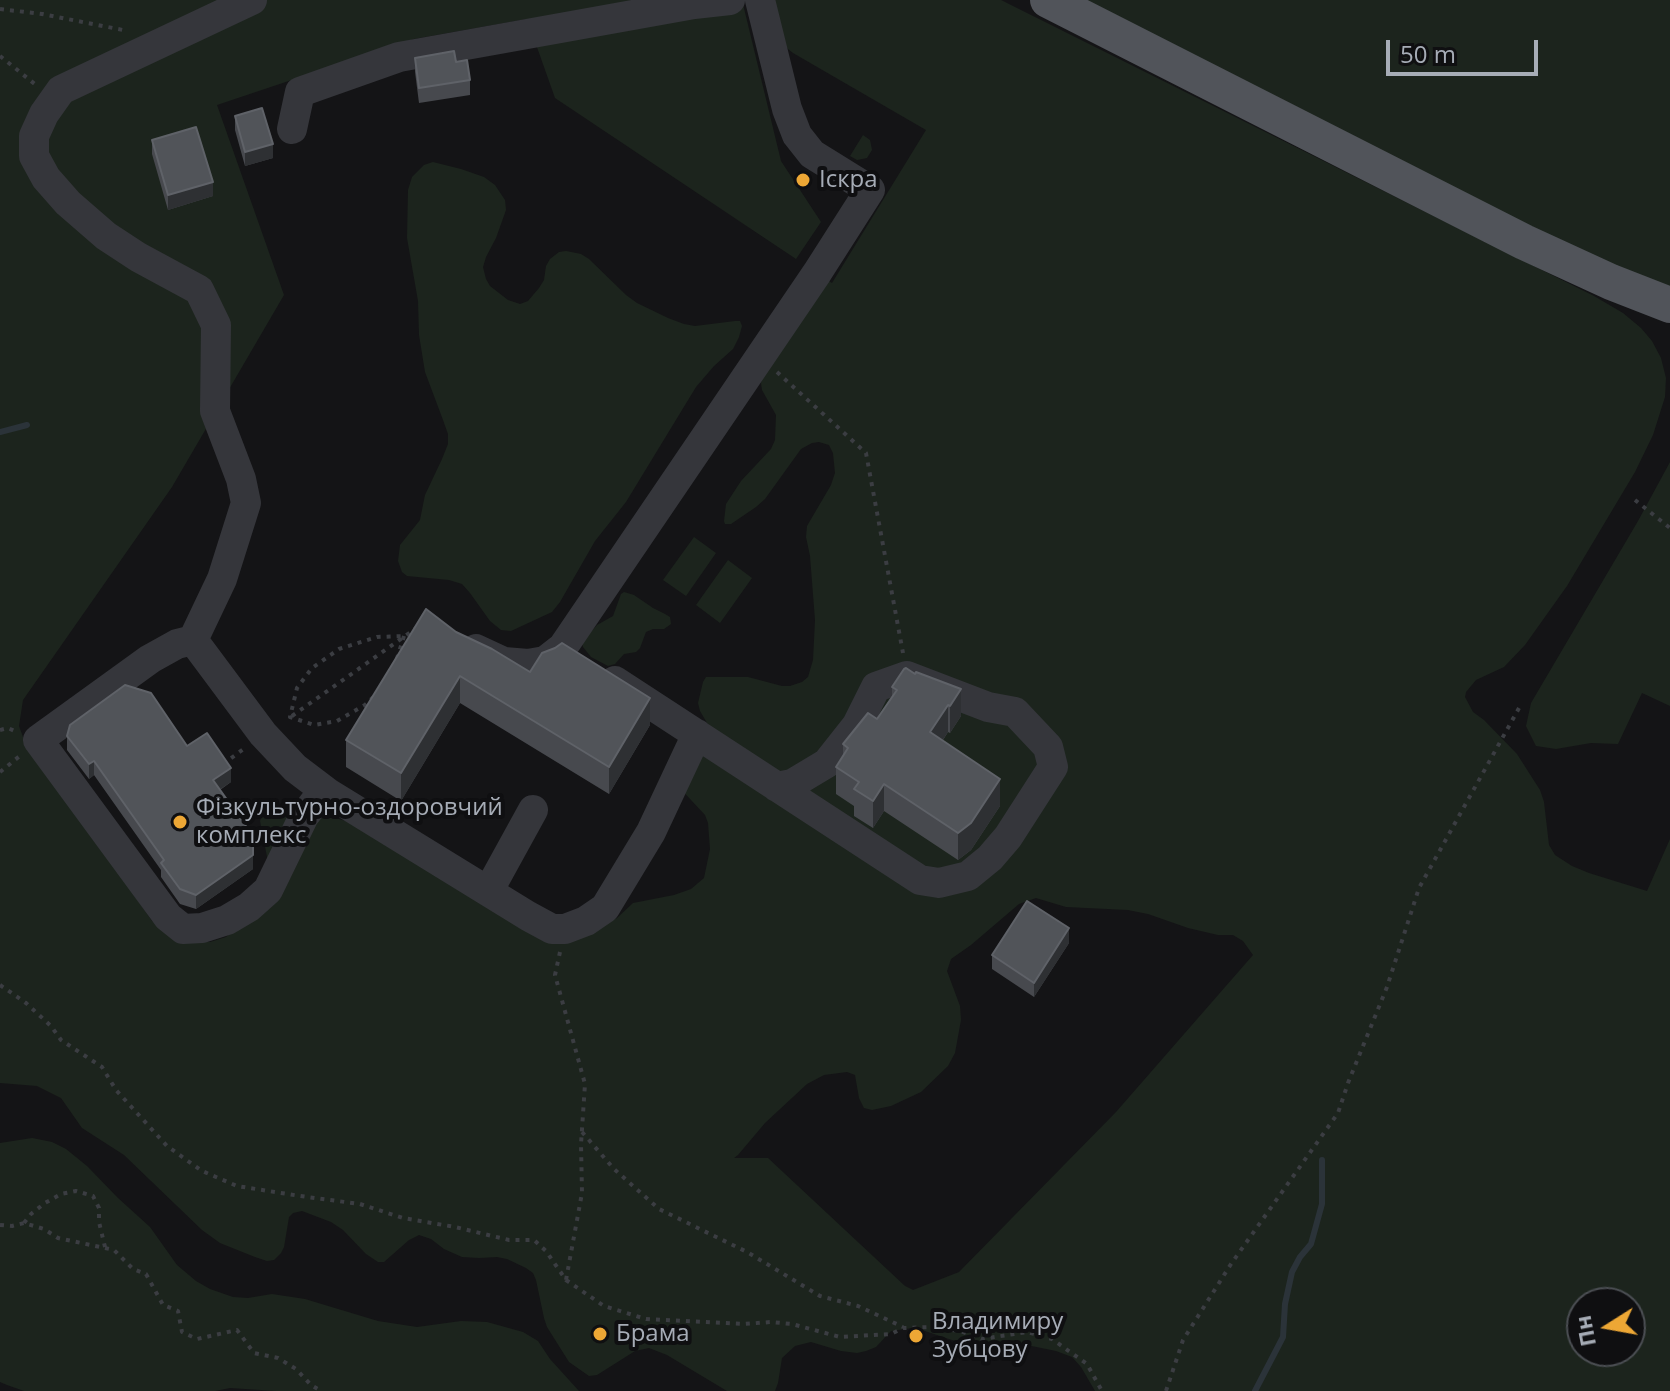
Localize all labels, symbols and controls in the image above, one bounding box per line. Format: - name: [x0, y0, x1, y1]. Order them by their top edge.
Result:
- scale bar: [1390, 24, 1542, 74]
- text: 50 m: [1400, 37, 1456, 70]
- place label: Іскра: [819, 166, 878, 194]
- marker: Іскра: [794, 171, 812, 189]
- place label: Фізкультурно-оздоровчий комплекс: [196, 794, 503, 850]
- marker: Фізкультурно-оздоровчий комплекс: [171, 813, 189, 831]
- north arrow: [1566, 1287, 1646, 1367]
- place label: Владимиру Зубцову: [932, 1308, 1063, 1364]
- text: Пн: [1567, 1313, 1602, 1349]
- place label: Брама: [616, 1320, 690, 1348]
- marker: Брама: [591, 1325, 609, 1343]
- marker: Владимиру Зубцову: [907, 1327, 925, 1345]

